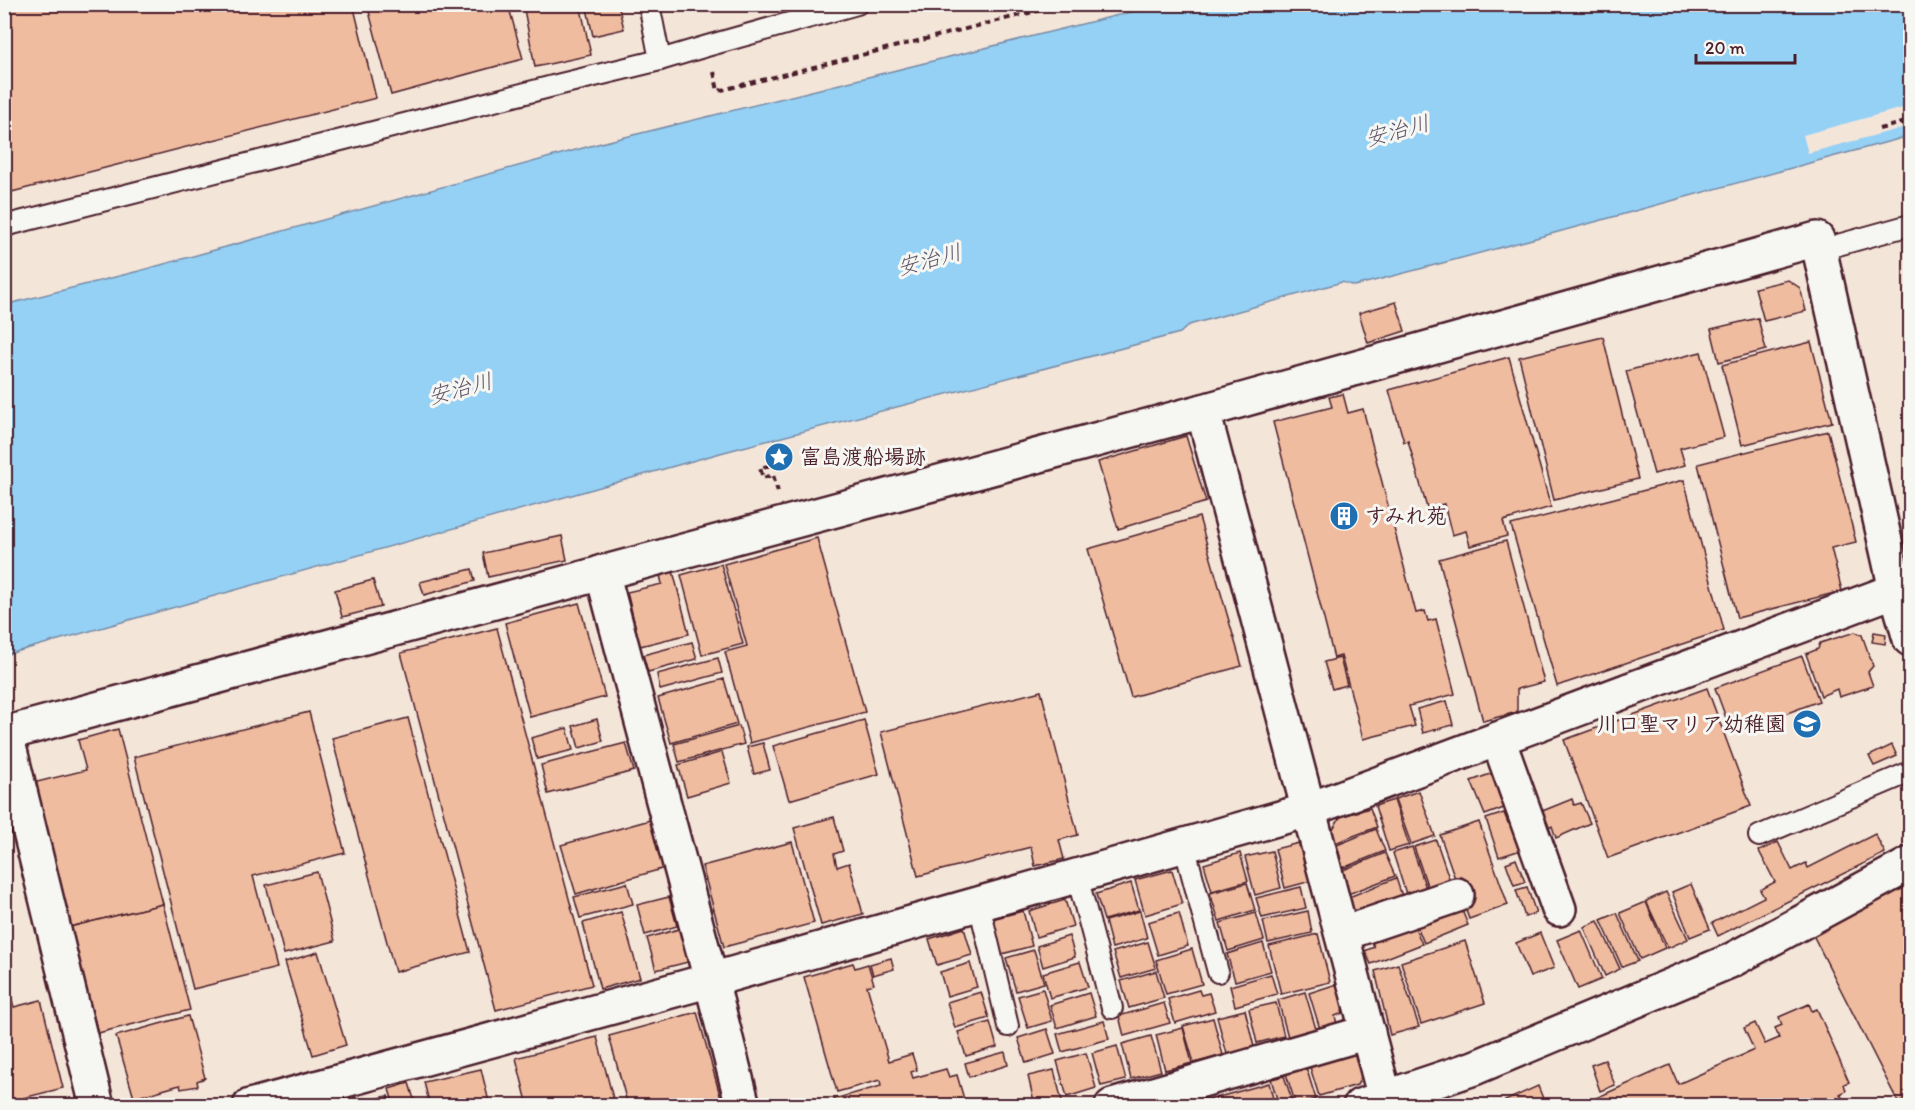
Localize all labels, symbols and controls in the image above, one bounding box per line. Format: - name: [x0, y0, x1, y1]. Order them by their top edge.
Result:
- scale bar: [1696, 27, 1795, 65]
- text: 20 m: [1705, 37, 1745, 59]
- water label: 安治川: [1362, 109, 1433, 152]
- water label: 安治川: [894, 238, 965, 281]
- water label: 安治川: [425, 367, 496, 410]
- place icon: 富島渡船場跡: [763, 441, 795, 473]
- place label: 富島渡船場跡: [800, 444, 926, 469]
- building icon: すみれ苑: [1328, 500, 1360, 532]
- place label: すみれ苑: [1365, 503, 1447, 528]
- school or university icon: 川口聖マリア幼稚園: [1791, 708, 1823, 740]
- place label: 川口聖マリア幼稚園: [1597, 711, 1786, 736]

